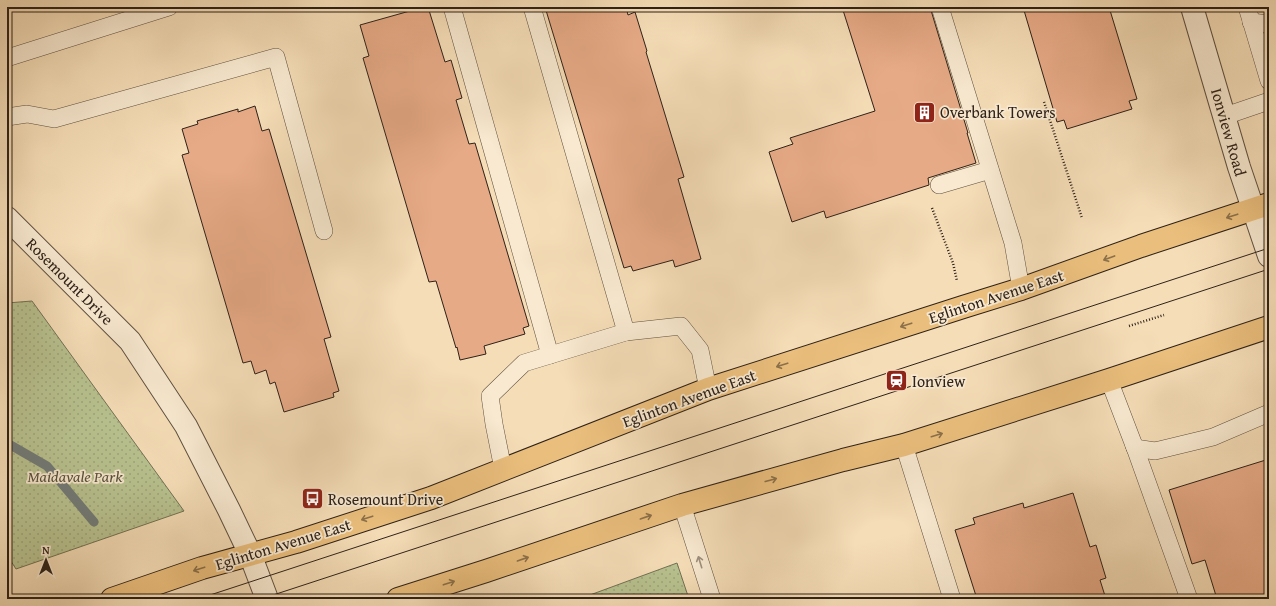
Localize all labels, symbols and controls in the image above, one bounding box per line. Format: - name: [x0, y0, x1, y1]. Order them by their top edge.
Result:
- street label: Ionview Road: [1205, 85, 1253, 179]
- building icon: Overbank Towers: [912, 99, 938, 125]
- place label: Overbank Towers: [940, 100, 1056, 124]
- one-way arrow: [1226, 213, 1239, 220]
- street label: Rosemount Drive: [21, 232, 119, 330]
- one-way arrow: [1103, 254, 1115, 262]
- street label: Eglinton Avenue East: [925, 263, 1067, 329]
- one-way arrow: [899, 322, 912, 329]
- one-way arrow: [776, 362, 789, 369]
- street label: Eglinton Avenue East: [619, 363, 760, 433]
- station icon: Ionview: [883, 368, 909, 394]
- place label: Ionview: [912, 369, 966, 393]
- one-way arrow: [930, 430, 942, 438]
- park label: Maidavale Park: [28, 464, 123, 488]
- one-way arrow: [764, 476, 777, 483]
- bus stop icon: Rosemount Drive: [300, 486, 326, 512]
- place label: Rosemount Drive: [328, 487, 443, 511]
- street label: Eglinton Avenue East: [212, 512, 354, 576]
- one-way arrow: [640, 513, 653, 520]
- one-way arrow: [361, 515, 373, 523]
- north arrow: [26, 540, 66, 580]
- text: N: [42, 542, 50, 558]
- one-way arrow: [516, 555, 529, 562]
- one-way arrow: [696, 555, 703, 568]
- one-way arrow: [193, 566, 205, 574]
- one-way arrow: [442, 579, 455, 586]

